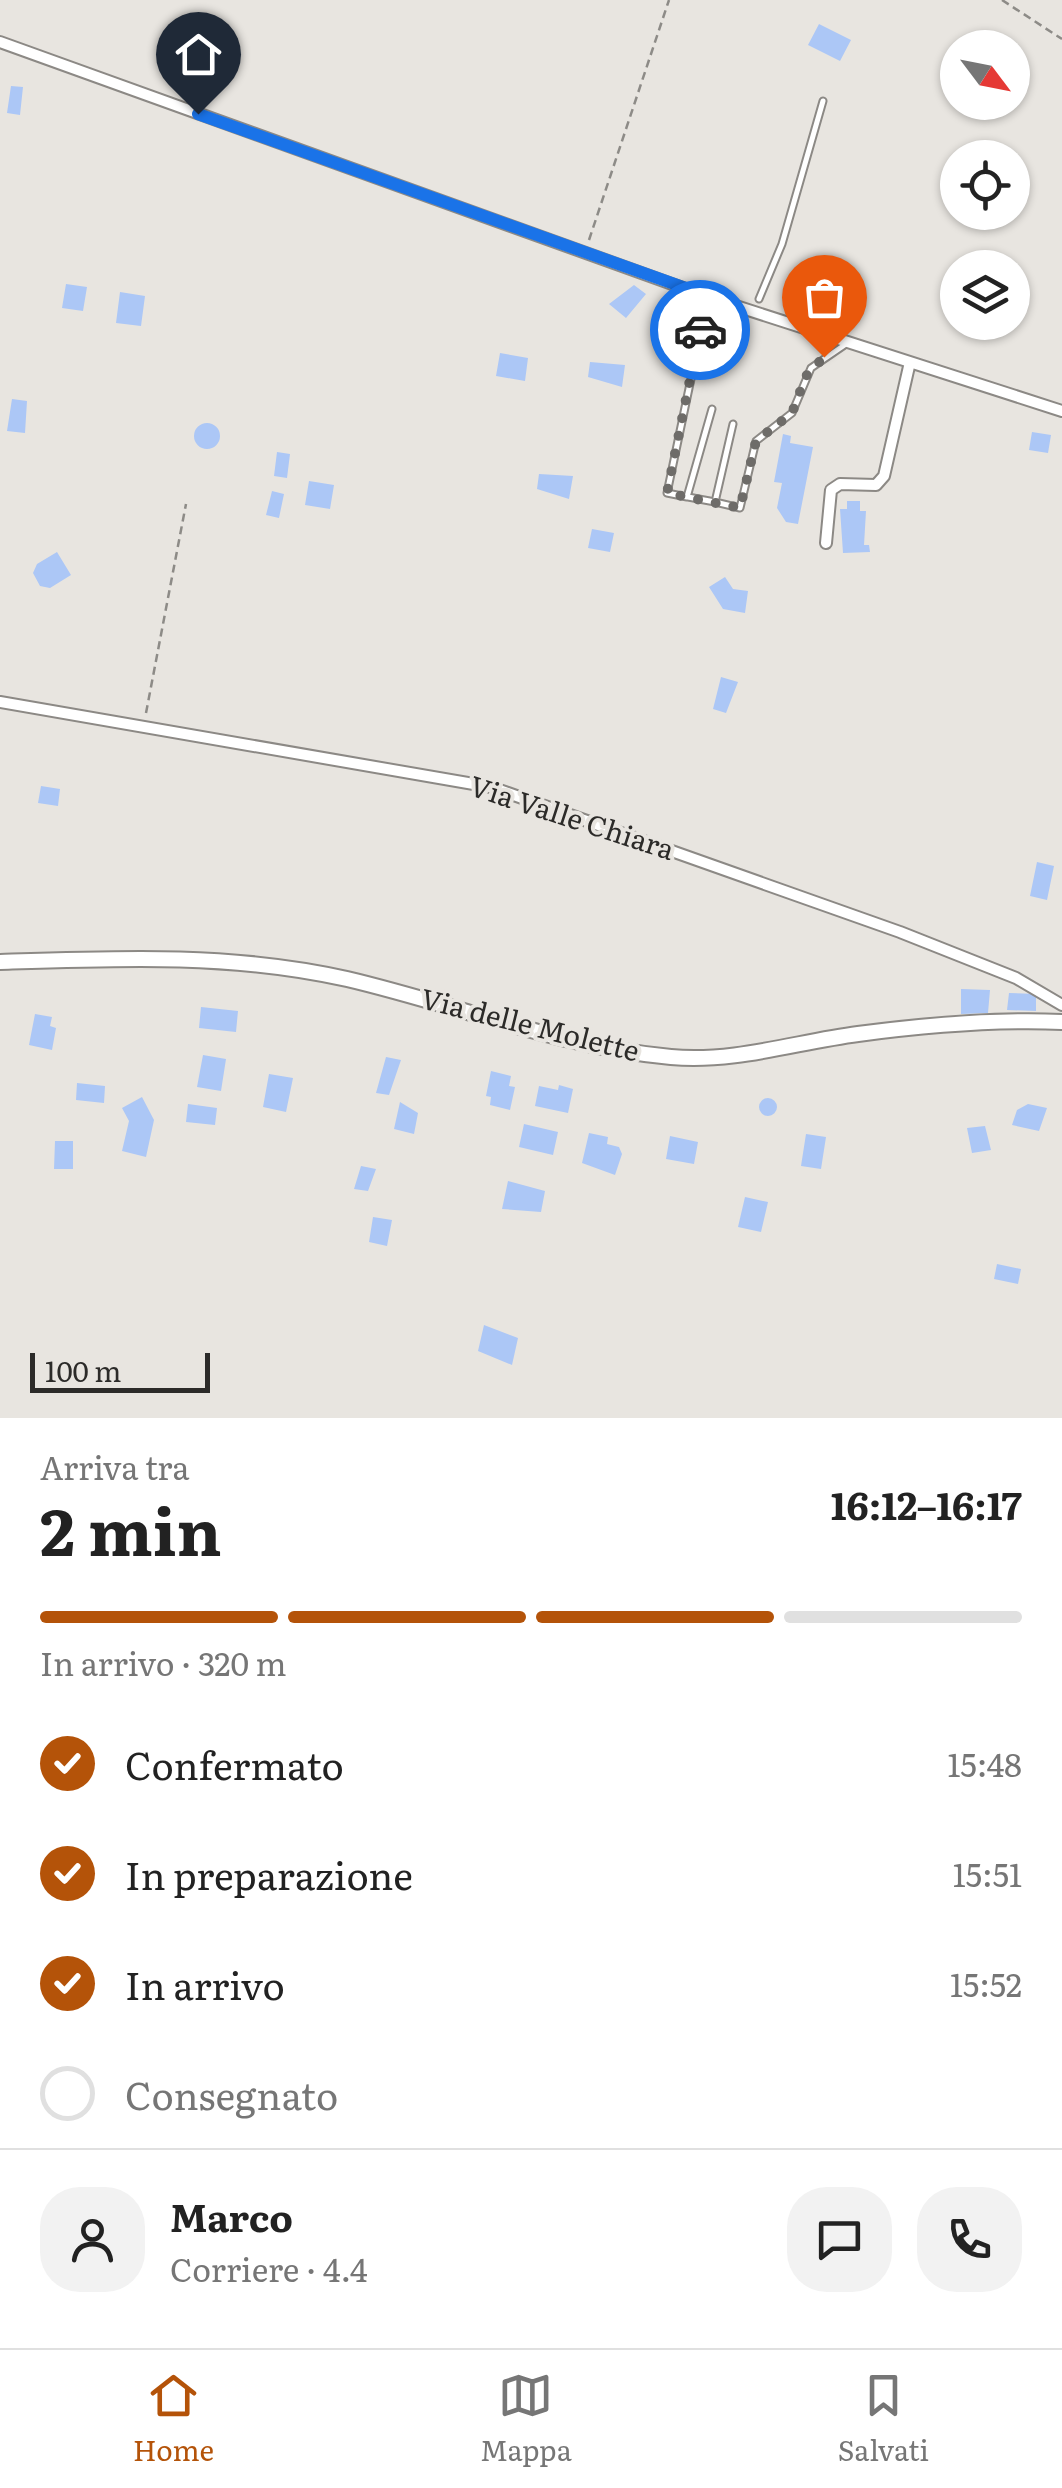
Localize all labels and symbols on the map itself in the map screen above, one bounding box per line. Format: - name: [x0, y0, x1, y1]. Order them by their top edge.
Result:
- pin: [156, 12, 241, 115]
- north arrow: [940, 30, 1030, 120]
- pin: [782, 255, 867, 358]
- courier: [650, 280, 750, 380]
- street label: Via Valle Chiara: [465, 763, 680, 869]
- street label: Via delle Molette: [417, 976, 644, 1070]
- scale bar: [30, 1348, 210, 1392]

